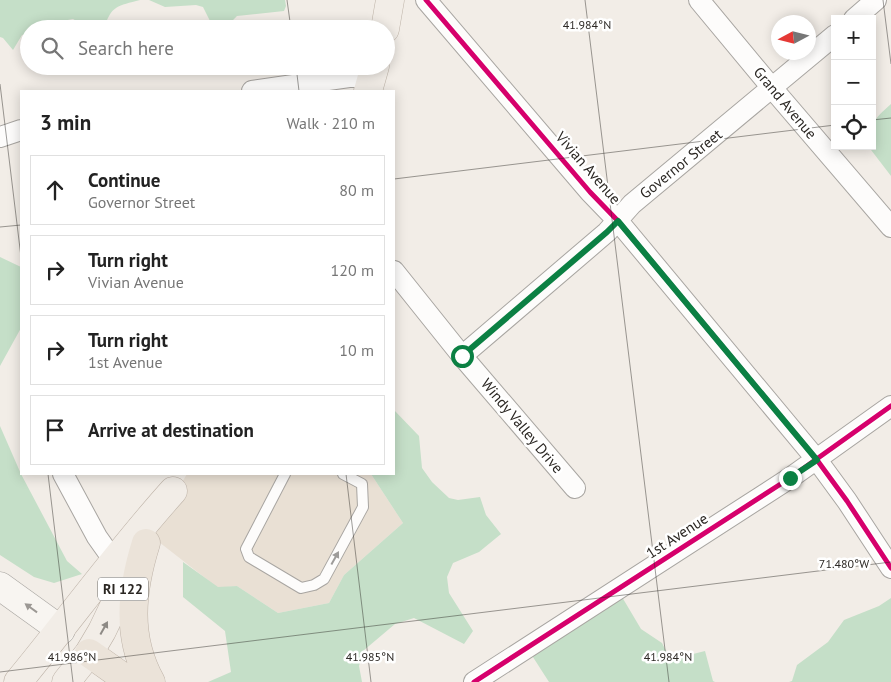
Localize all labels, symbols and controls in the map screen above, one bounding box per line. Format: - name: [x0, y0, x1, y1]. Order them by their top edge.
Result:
- north arrow: [771, 15, 816, 60]
- map controls: [831, 15, 876, 150]
- button: +: [831, 15, 876, 60]
- text: 41.984°N: [563, 17, 611, 32]
- search box: [20, 20, 395, 75]
- icon: search: [38, 34, 66, 62]
- text: Search here: [78, 36, 174, 60]
- button: −: [831, 60, 876, 105]
- street label: Grand Avenue: [750, 63, 821, 143]
- button: locate: [831, 105, 876, 150]
- text: 3 min: [40, 109, 91, 136]
- text: Walk · 210 m: [286, 113, 375, 133]
- street label: Governor Street: [636, 125, 726, 203]
- street label: Vivian Avenue: [551, 127, 625, 208]
- text: Continue: [88, 168, 160, 192]
- icon: ahead: [41, 176, 69, 204]
- text: 80 m: [339, 180, 374, 200]
- text: Governor Street: [88, 192, 195, 212]
- text: Turn right: [88, 248, 168, 272]
- icon: right: [41, 256, 69, 284]
- text: 120 m: [331, 260, 374, 280]
- text: Vivian Avenue: [88, 272, 184, 292]
- text: Turn right: [88, 328, 168, 352]
- icon: right: [41, 336, 69, 364]
- text: 10 m: [339, 340, 374, 360]
- route start: [451, 345, 474, 368]
- text: 1st Avenue: [88, 352, 163, 372]
- street label: Windy Valley Drive: [477, 374, 568, 477]
- icon: arrive: [41, 416, 69, 444]
- text: Arrive at destination: [88, 418, 254, 442]
- route end: [779, 467, 802, 490]
- street label: 1st Avenue: [642, 509, 711, 563]
- one-way arrow: [331, 551, 340, 565]
- text: 71.480°W: [819, 556, 869, 571]
- road number: RI 122: [98, 578, 148, 600]
- one-way arrow: [24, 603, 37, 613]
- one-way arrow: [100, 621, 108, 636]
- text: 41.986°N: [48, 649, 96, 664]
- text: 41.985°N: [346, 649, 394, 664]
- text: 41.984°N: [644, 649, 692, 664]

